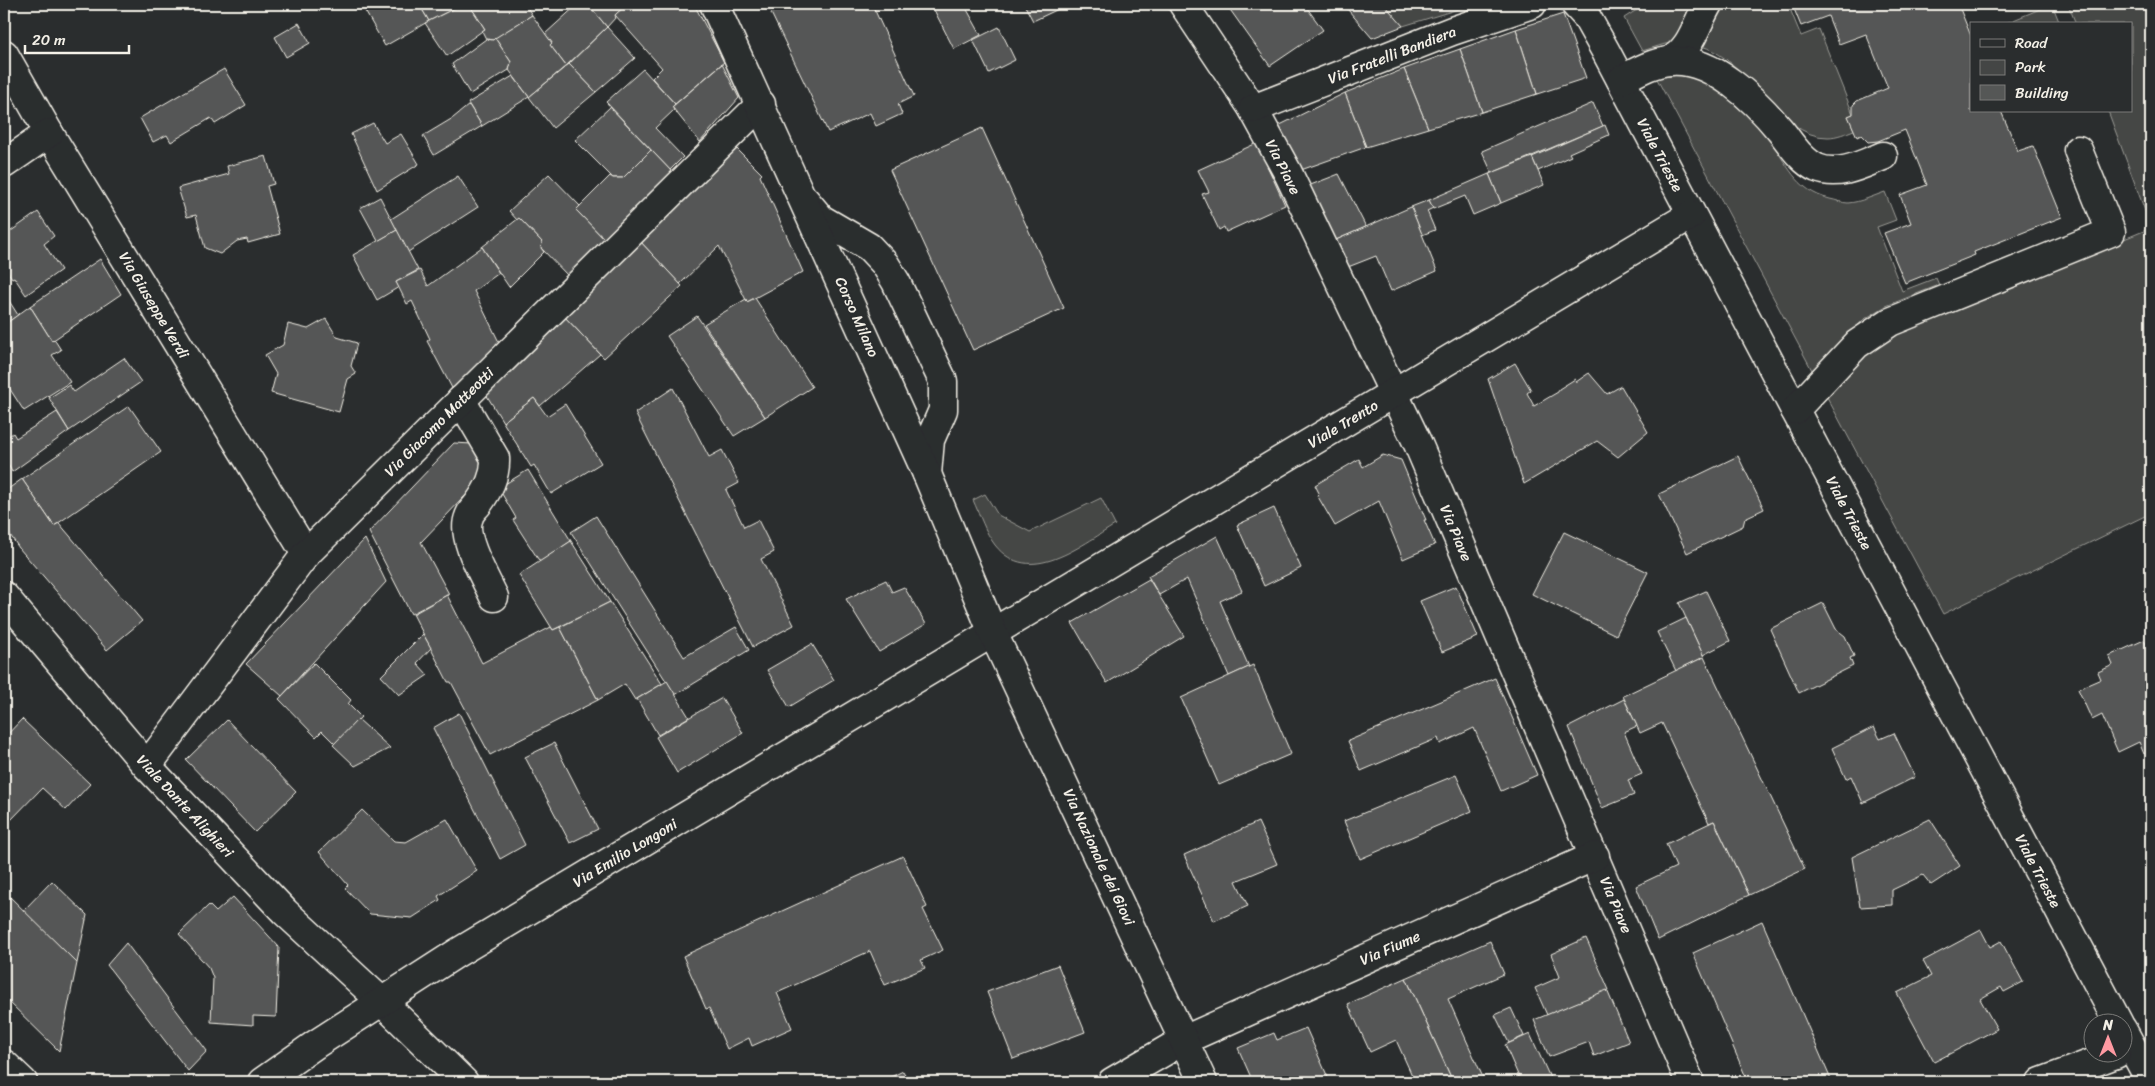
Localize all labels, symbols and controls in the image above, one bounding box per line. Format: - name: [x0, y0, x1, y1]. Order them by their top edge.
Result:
- street label: Via Fratelli Bandiera: [1324, 18, 1460, 91]
- scale bar: [25, 22, 129, 54]
- legend: [1970, 22, 2132, 112]
- text: 20 m: [32, 27, 66, 53]
- text: Road: [2015, 30, 2048, 56]
- text: Park: [2015, 54, 2046, 80]
- text: Building: [2015, 80, 2069, 106]
- street label: Viale Trieste: [1630, 113, 1690, 197]
- street label: Via Piave: [1258, 135, 1308, 200]
- street label: Via Giuseppe Verdi: [112, 246, 197, 364]
- street label: Corso Milano: [828, 272, 887, 362]
- street label: Via Giacomo Matteotti: [378, 360, 501, 483]
- street label: Viale Trento: [1303, 392, 1384, 455]
- street label: Viale Trieste: [1819, 471, 1879, 555]
- street label: Via Piave: [1432, 500, 1480, 566]
- street label: Viale Dante Alighieri: [130, 748, 241, 865]
- street label: Via Nazionale dei Giovi: [1056, 784, 1143, 931]
- street label: Via Emilio Longoni: [568, 811, 683, 895]
- street label: Viale Trieste: [2008, 829, 2068, 913]
- street label: Via Piave: [1592, 872, 1640, 938]
- street label: Via Fiume: [1355, 923, 1425, 973]
- text: N: [2102, 1013, 2113, 1038]
- north arrow: [2082, 1014, 2132, 1064]

